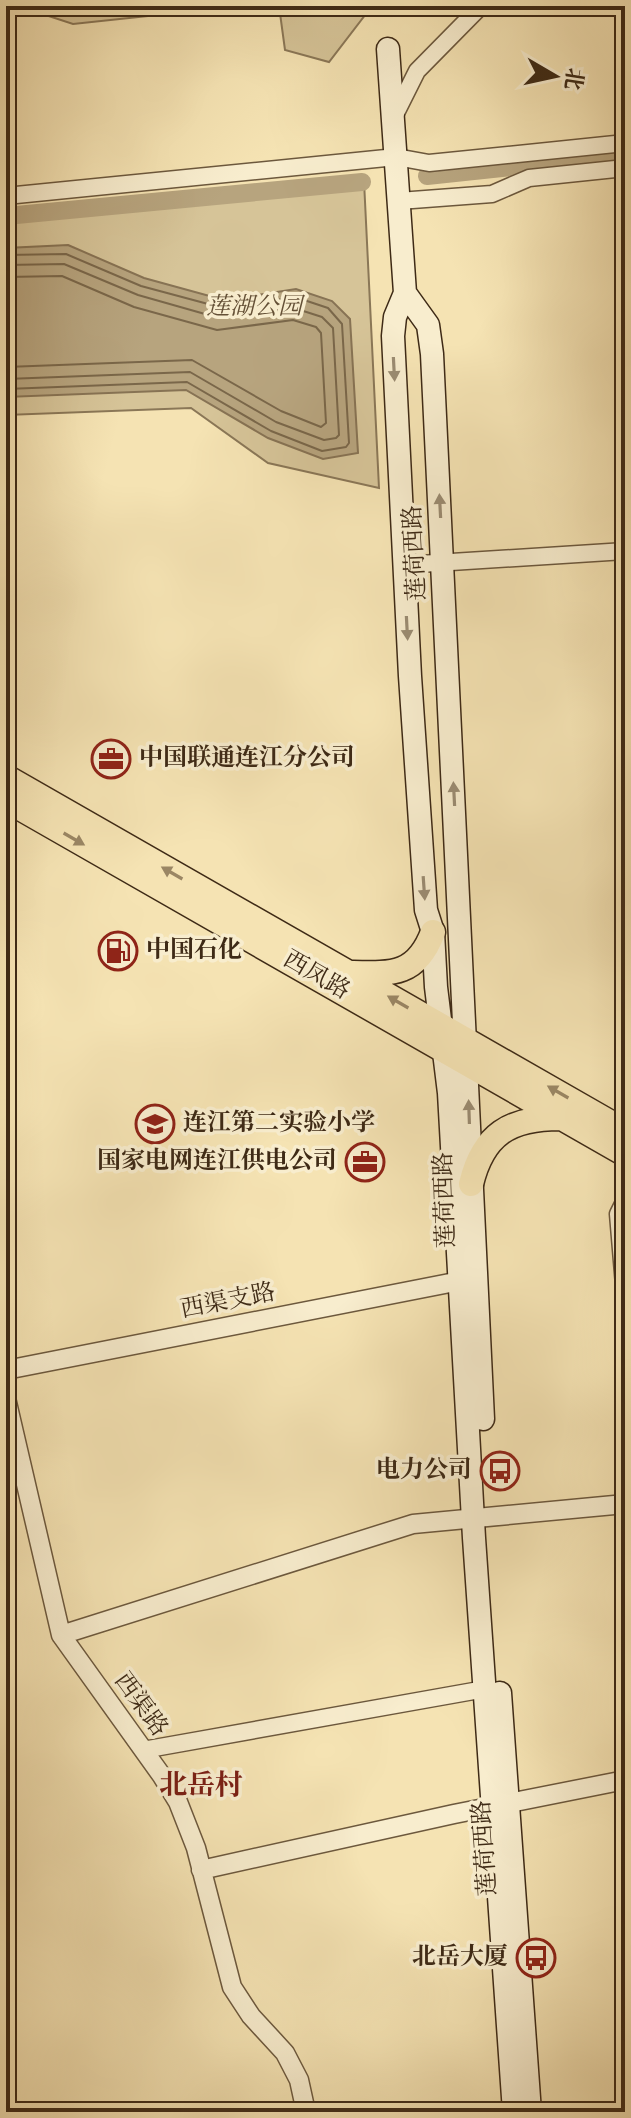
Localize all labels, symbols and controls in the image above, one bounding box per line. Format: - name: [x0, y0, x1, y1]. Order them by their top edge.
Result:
- north arrow: [515, 36, 595, 116]
- text: 北: [560, 66, 586, 92]
- park label: 莲湖公园: [206, 293, 306, 320]
- one-way arrow: [388, 357, 401, 382]
- one-way arrow: [433, 493, 446, 519]
- street label: 莲荷西路: [399, 504, 430, 602]
- one-way arrow: [401, 616, 414, 641]
- office icon: 中国联通连江分公司: [90, 738, 132, 780]
- place label: 中国联通连江分公司: [139, 744, 355, 771]
- one-way arrow: [448, 781, 461, 806]
- one-way arrow: [63, 832, 85, 846]
- one-way arrow: [161, 866, 183, 880]
- one-way arrow: [418, 876, 431, 901]
- fuel station icon: 中国石化: [97, 930, 139, 972]
- place label: 中国石化: [146, 936, 242, 963]
- street label: 西凤路: [279, 945, 355, 1004]
- one-way arrow: [387, 995, 409, 1009]
- one-way arrow: [546, 1085, 569, 1099]
- one-way arrow: [462, 1099, 475, 1124]
- school or university icon: 连江第二实验小学: [134, 1103, 176, 1145]
- place label: 连江第二实验小学: [183, 1109, 375, 1136]
- office icon: 国家电网连江供电公司: [344, 1141, 386, 1183]
- place label: 国家电网连江供电公司: [97, 1147, 337, 1174]
- street label: 莲荷西路: [429, 1152, 460, 1248]
- street label: 西渠支路: [178, 1278, 277, 1323]
- bus stop icon: 电力公司: [479, 1450, 521, 1492]
- place label: 电力公司: [376, 1456, 472, 1483]
- street label: 西渠路: [109, 1667, 173, 1741]
- district label: 北岳村: [159, 1770, 243, 1801]
- street label: 莲荷西路: [468, 1799, 501, 1897]
- bus stop icon: 北岳大厦: [515, 1937, 557, 1979]
- place label: 北岳大厦: [412, 1943, 508, 1970]

